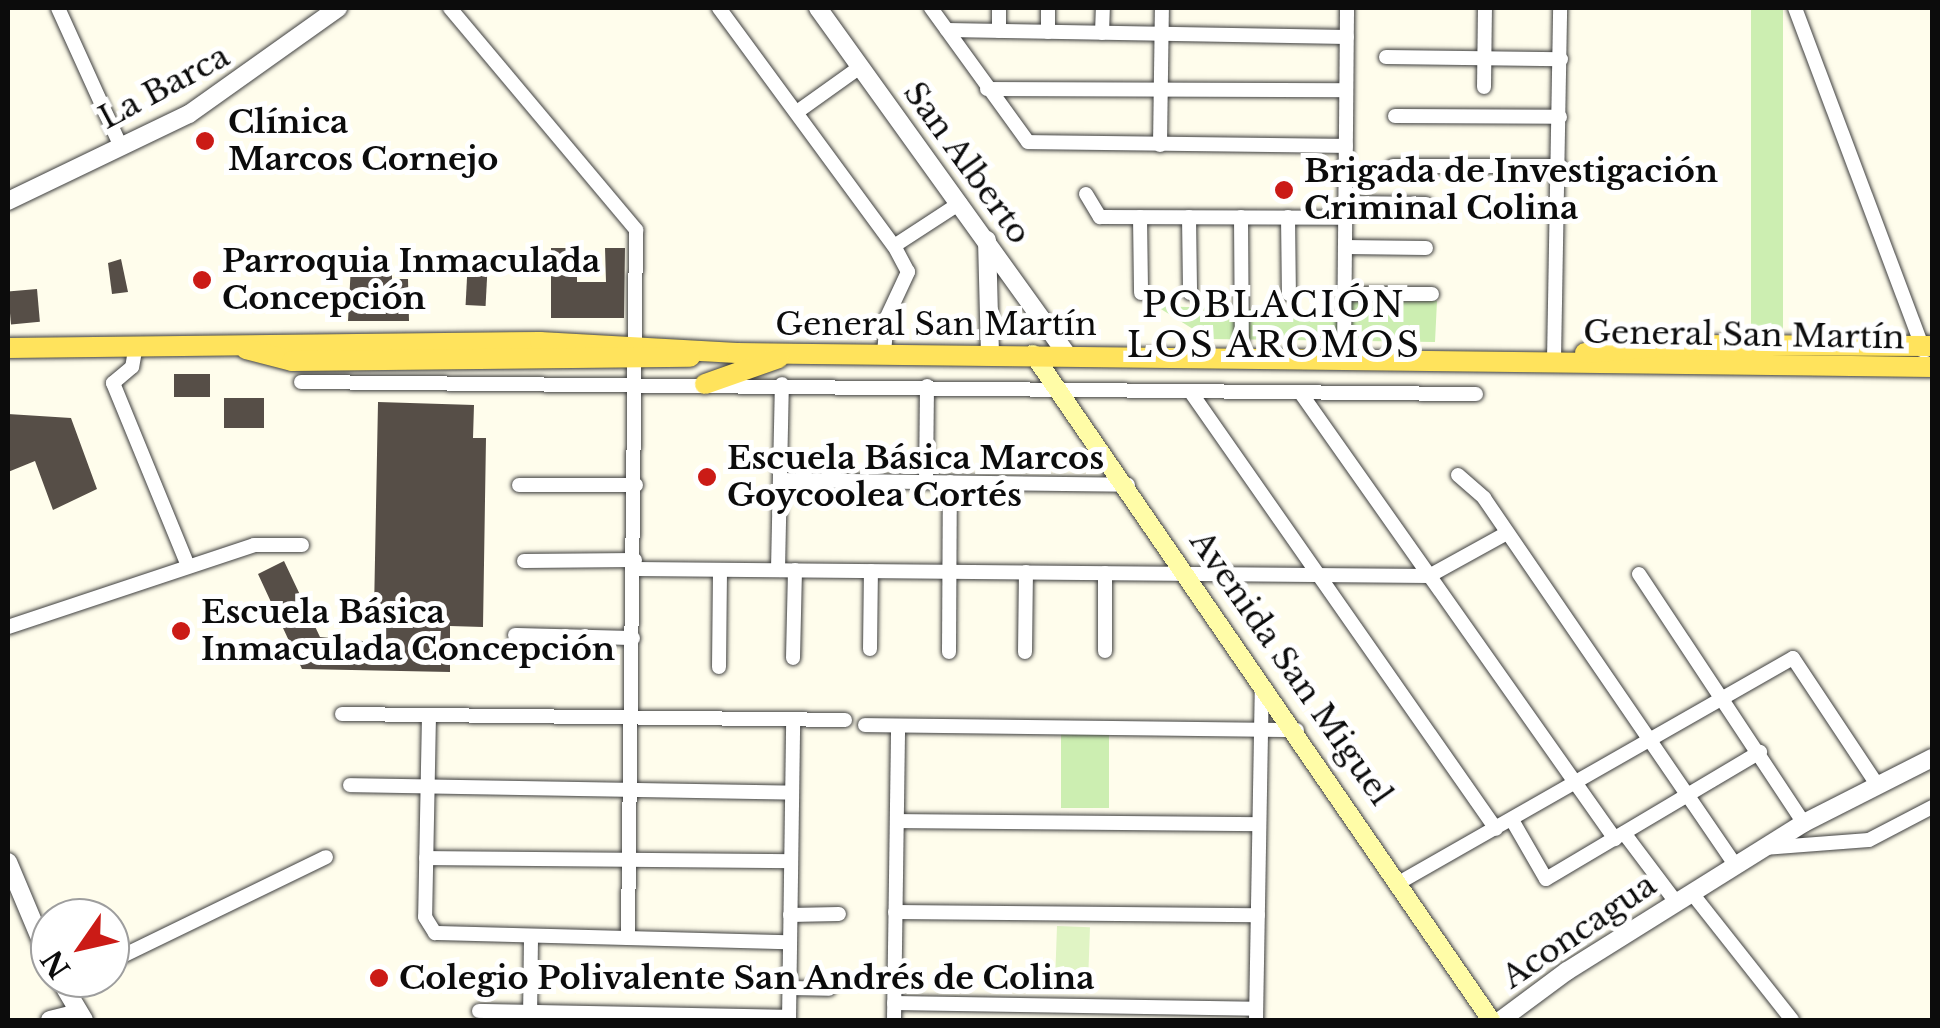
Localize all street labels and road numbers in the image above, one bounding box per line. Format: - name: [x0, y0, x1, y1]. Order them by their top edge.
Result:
- street label: La Barca: [92, 37, 236, 137]
- street label: San Alberto: [895, 74, 1039, 252]
- street label: General San Martín: [775, 305, 1097, 343]
- street label: General San Martín: [1583, 313, 1905, 357]
- street label: Avenida San Miguel: [1182, 523, 1400, 813]
- street label: Aconcagua: [1495, 865, 1663, 997]

